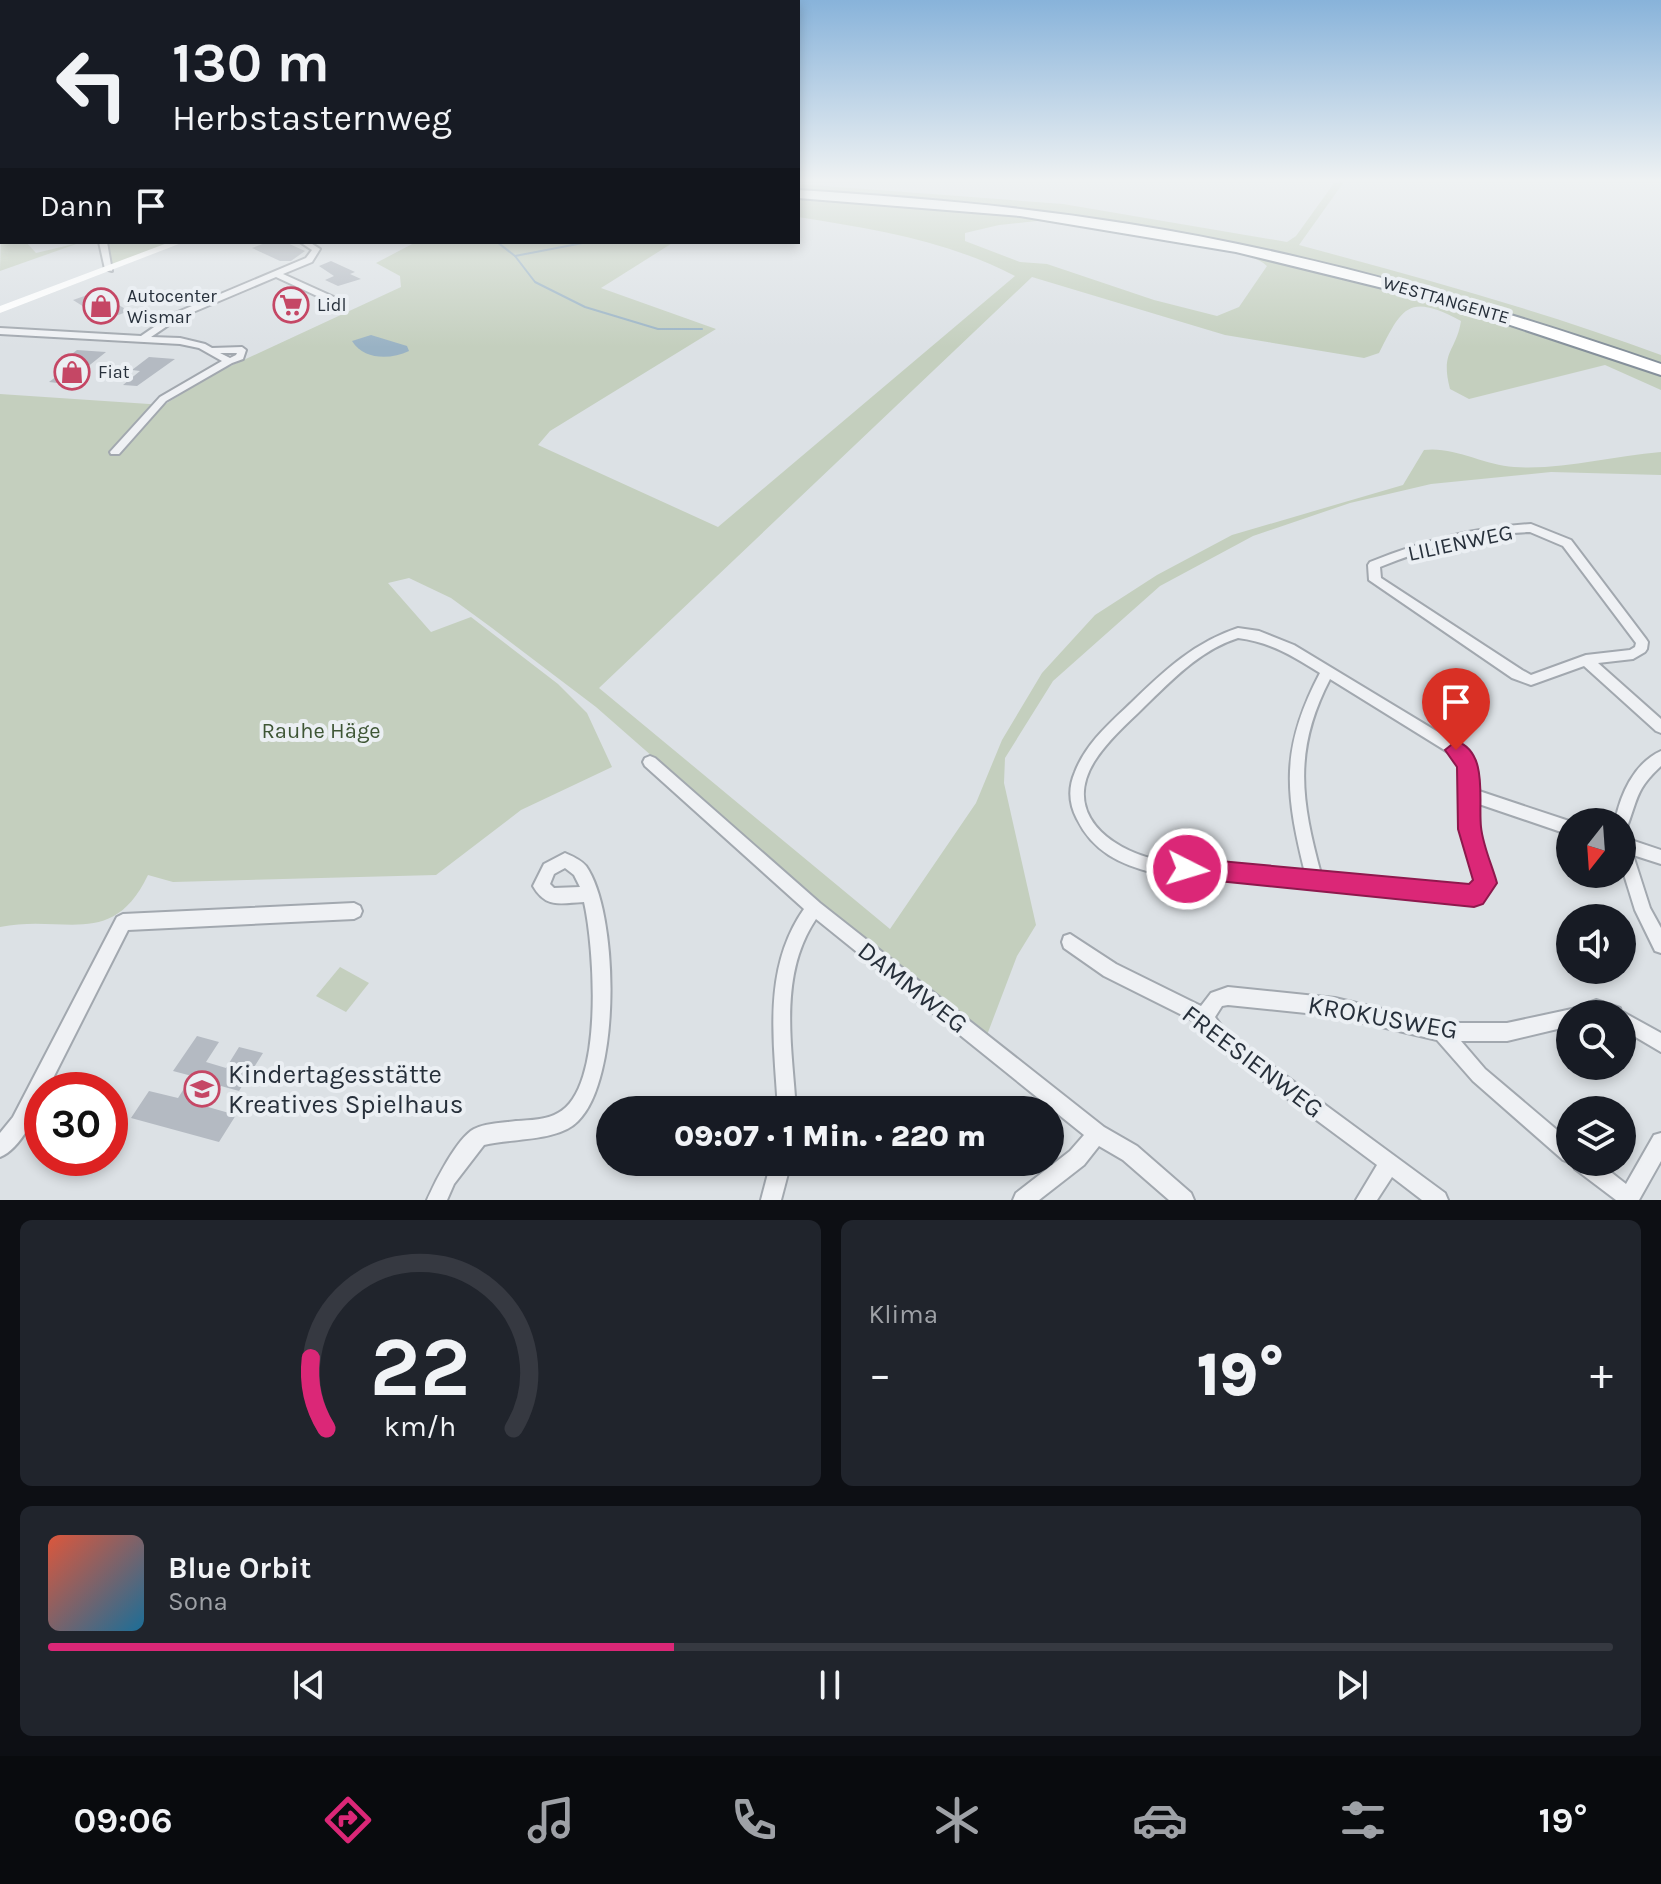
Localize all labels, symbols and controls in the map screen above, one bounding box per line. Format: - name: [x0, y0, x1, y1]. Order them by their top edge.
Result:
- text: 130 m: [172, 30, 330, 95]
- icon: left: [40, 32, 144, 136]
- text: Herbstasternweg: [172, 97, 452, 139]
- icon: arrive: [129, 184, 173, 228]
- text: Dann: [40, 188, 113, 224]
- street label: WESTTANGENTE: [1380, 271, 1512, 329]
- place label: Autocenter Wismar: [127, 285, 217, 328]
- supermarket icon: Lidl: [272, 286, 310, 324]
- shop icon: Autocenter Wismar: [82, 287, 120, 325]
- place label: Lidl: [317, 294, 346, 316]
- shop icon: Fiat: [53, 353, 91, 391]
- place label: Fiat: [98, 361, 130, 383]
- street label: LILIENWEG: [1405, 519, 1515, 567]
- pin: [1422, 668, 1490, 750]
- icon: arrive: [1434, 680, 1478, 724]
- park label: Rauhe Häge: [261, 718, 381, 744]
- north arrow: [1556, 808, 1636, 888]
- map controls: [1556, 808, 1636, 1176]
- position arrow: [1145, 827, 1229, 911]
- button: sound: [1556, 904, 1636, 984]
- street label: DAMMWEG: [852, 935, 974, 1040]
- street label: KROKUSWEG: [1306, 989, 1460, 1046]
- street label: FREESIENWEG: [1176, 998, 1329, 1125]
- button: search: [1556, 1000, 1636, 1080]
- place label: Kindertagesstätte Kreatives Spielhaus: [228, 1059, 463, 1120]
- school or university icon: Kindertagesstätte Kreatives Spielhaus: [183, 1070, 221, 1108]
- speed limit sign: 30: [24, 1072, 128, 1176]
- button: layers: [1556, 1096, 1636, 1176]
- text: 09:07 · 1 Min. · 220 m: [674, 1118, 986, 1154]
- text: Klima: [869, 1299, 938, 1330]
- text: 22: [370, 1319, 471, 1416]
- text: 19°: [1197, 1340, 1285, 1410]
- text: −: [869, 1349, 892, 1400]
- text: +: [1590, 1349, 1613, 1400]
- text: km/h: [384, 1410, 456, 1443]
- text: Blue Orbit: [168, 1550, 311, 1586]
- text: Sona: [168, 1586, 228, 1617]
- icon: previous: [287, 1663, 331, 1707]
- icon: pause: [808, 1663, 852, 1707]
- icon: next: [1330, 1663, 1374, 1707]
- icon: directions: [320, 1792, 376, 1848]
- icon: music: [523, 1792, 579, 1848]
- icon: phone: [726, 1792, 782, 1848]
- icon: climate: [929, 1792, 985, 1848]
- icon: car: [1132, 1792, 1188, 1848]
- icon: filters: [1335, 1792, 1391, 1848]
- text: 09:06: [74, 1799, 173, 1841]
- text: 19°: [1539, 1799, 1587, 1841]

